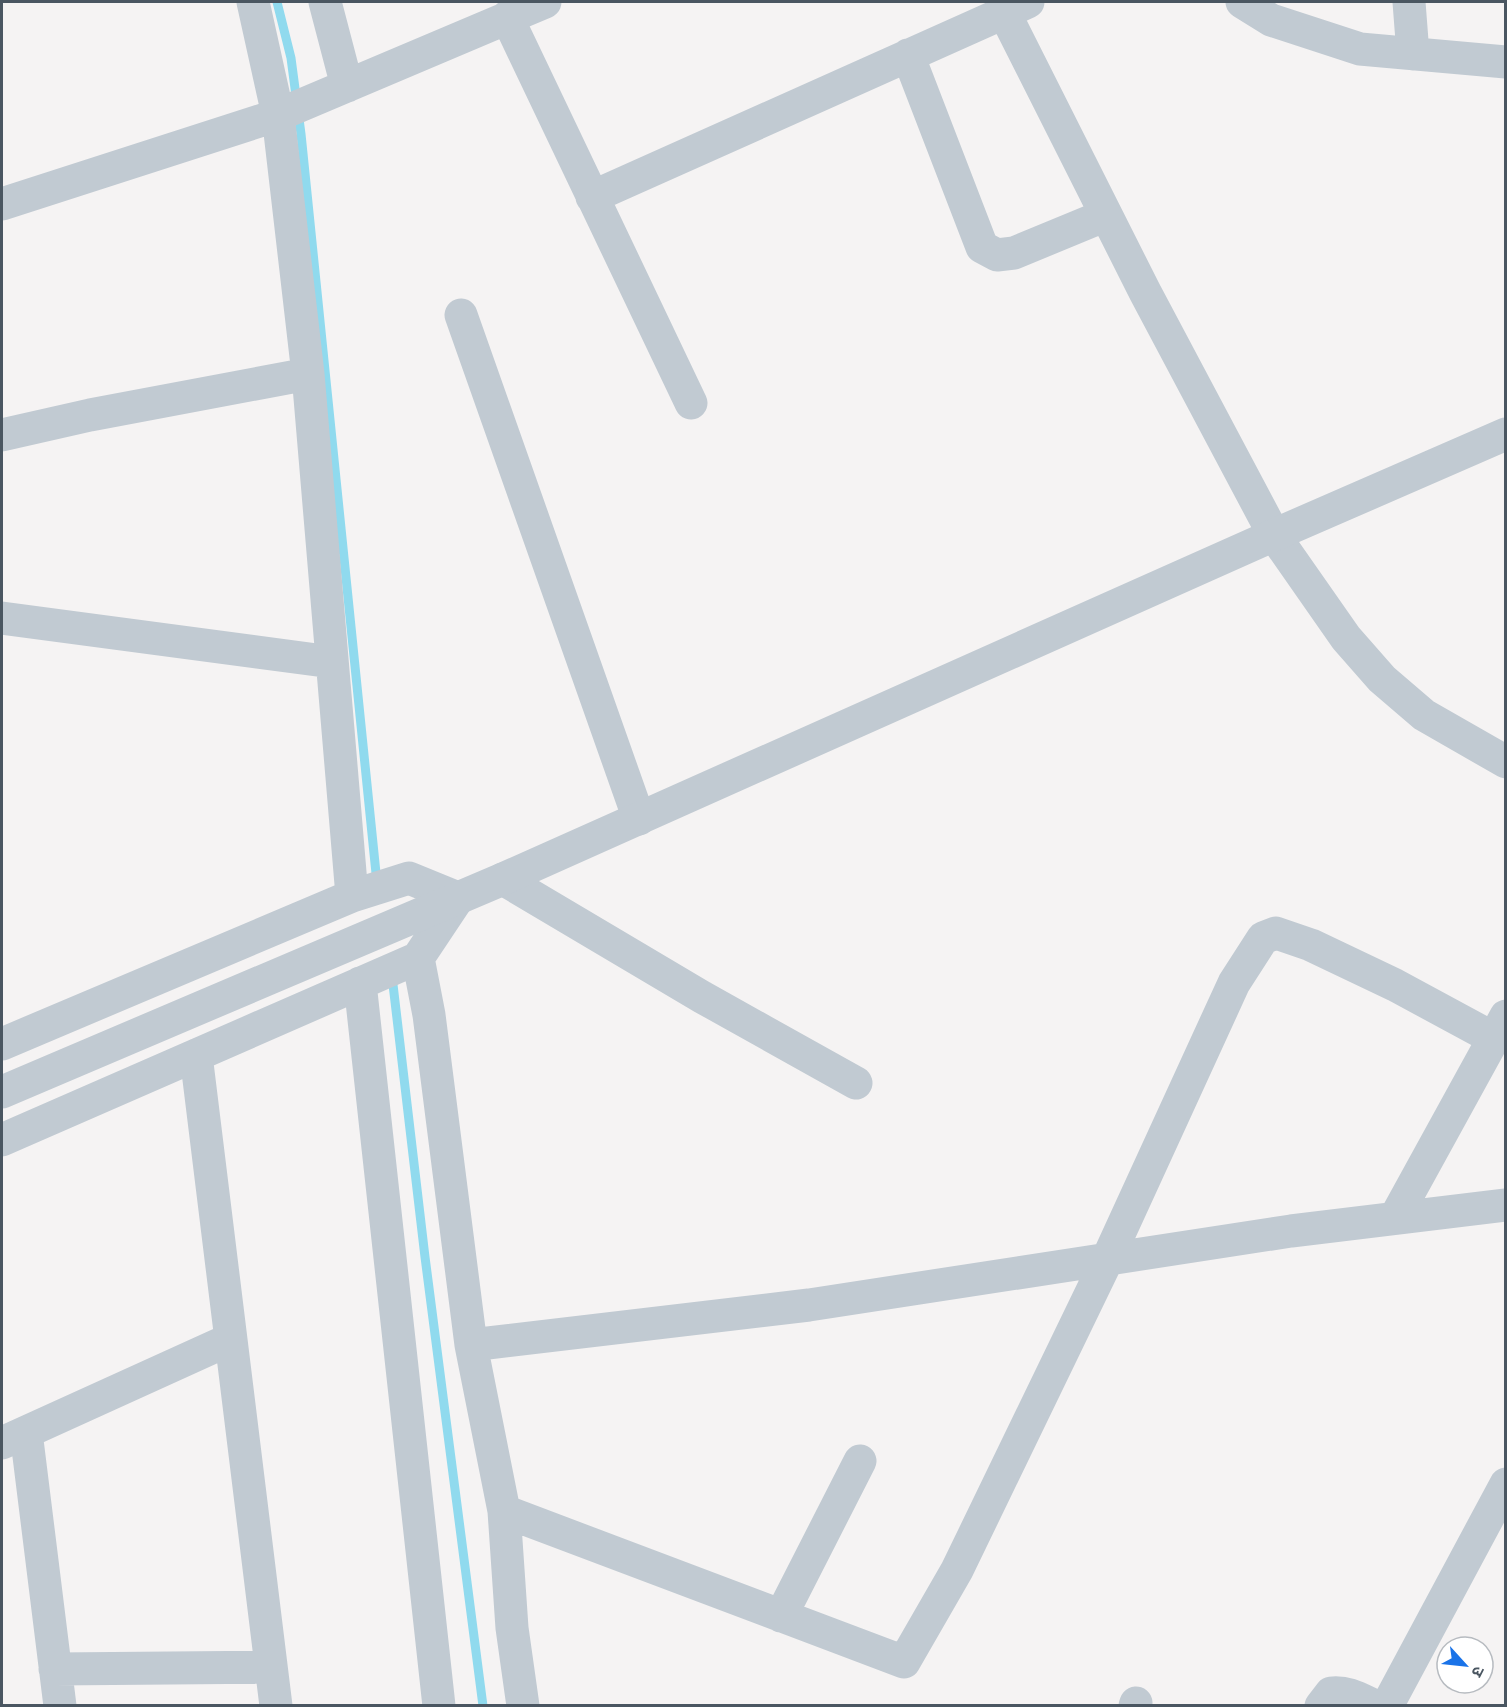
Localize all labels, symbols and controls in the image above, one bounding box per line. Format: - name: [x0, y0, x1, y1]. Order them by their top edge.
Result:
- north arrow: [1435, 1635, 1495, 1695]
- text: उ: [1467, 1663, 1489, 1681]

